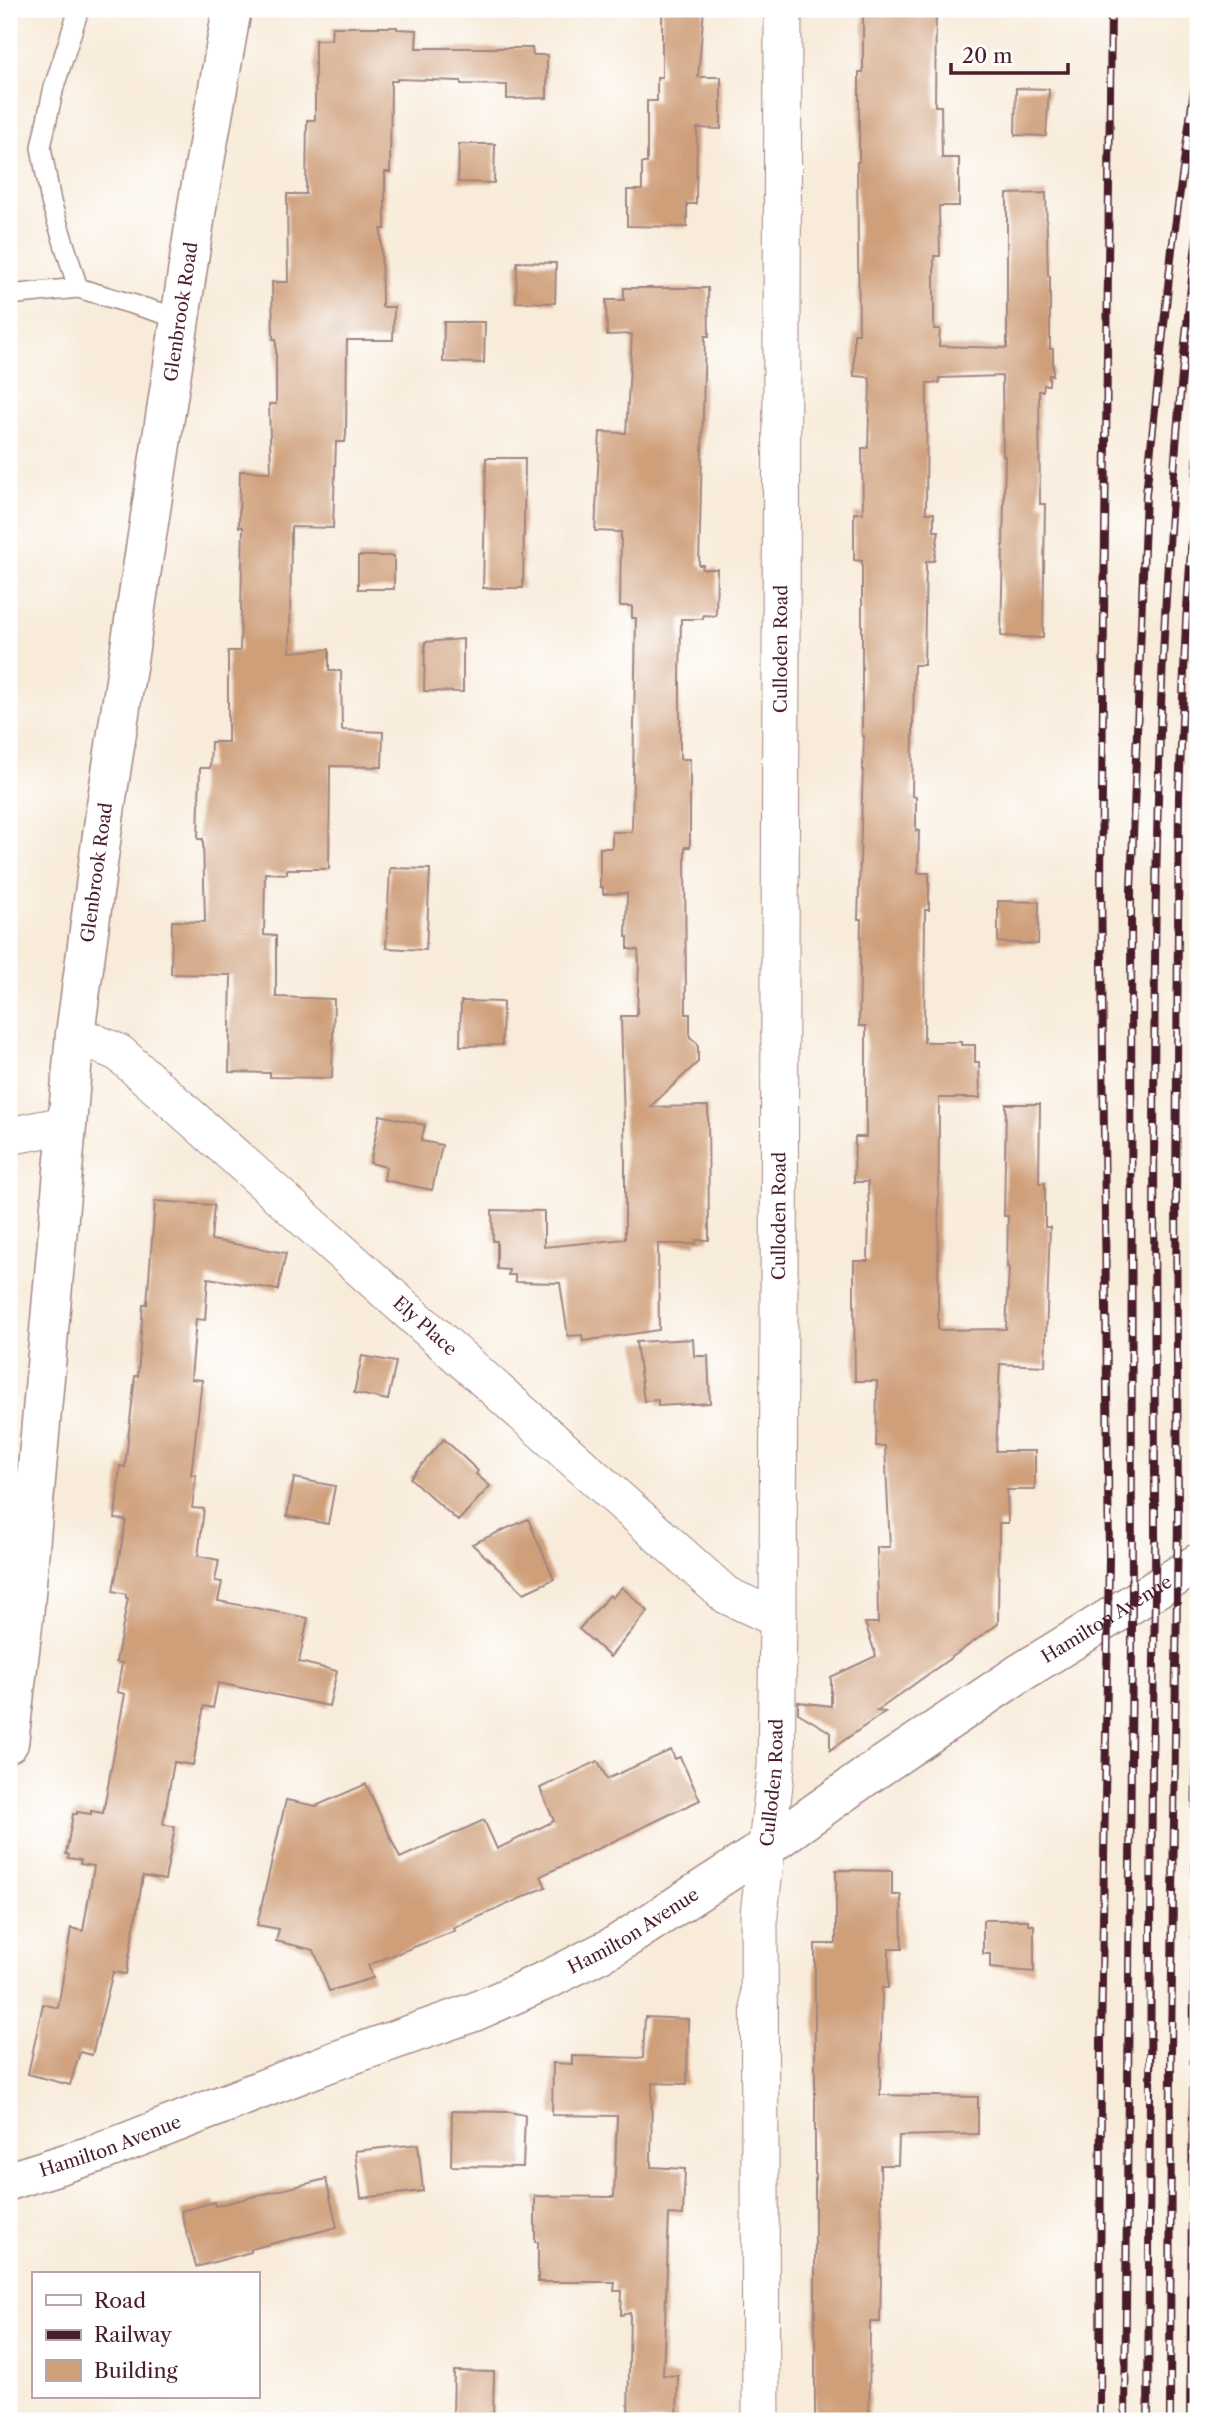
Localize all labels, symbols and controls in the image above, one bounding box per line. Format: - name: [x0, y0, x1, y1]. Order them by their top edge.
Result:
- scale bar: [951, 32, 1069, 76]
- text: 20 m: [962, 43, 1013, 68]
- street label: Glenbrook Road: [160, 241, 203, 383]
- street label: Culloden Road: [770, 585, 792, 713]
- street label: Glenbrook Road: [76, 801, 117, 944]
- street label: Culloden Road: [768, 1152, 790, 1280]
- street label: Ely Place: [388, 1292, 461, 1360]
- street label: Hamilton Avenue: [1037, 1571, 1176, 1668]
- street label: Culloden Road: [756, 1719, 788, 1848]
- street label: Hamilton Avenue: [564, 1883, 703, 1979]
- street label: Hamilton Avenue: [37, 2111, 184, 2182]
- legend: [32, 2272, 259, 2398]
- text: Road: [94, 2288, 146, 2313]
- text: Railway: [94, 2322, 172, 2347]
- text: Building: [94, 2358, 179, 2383]

